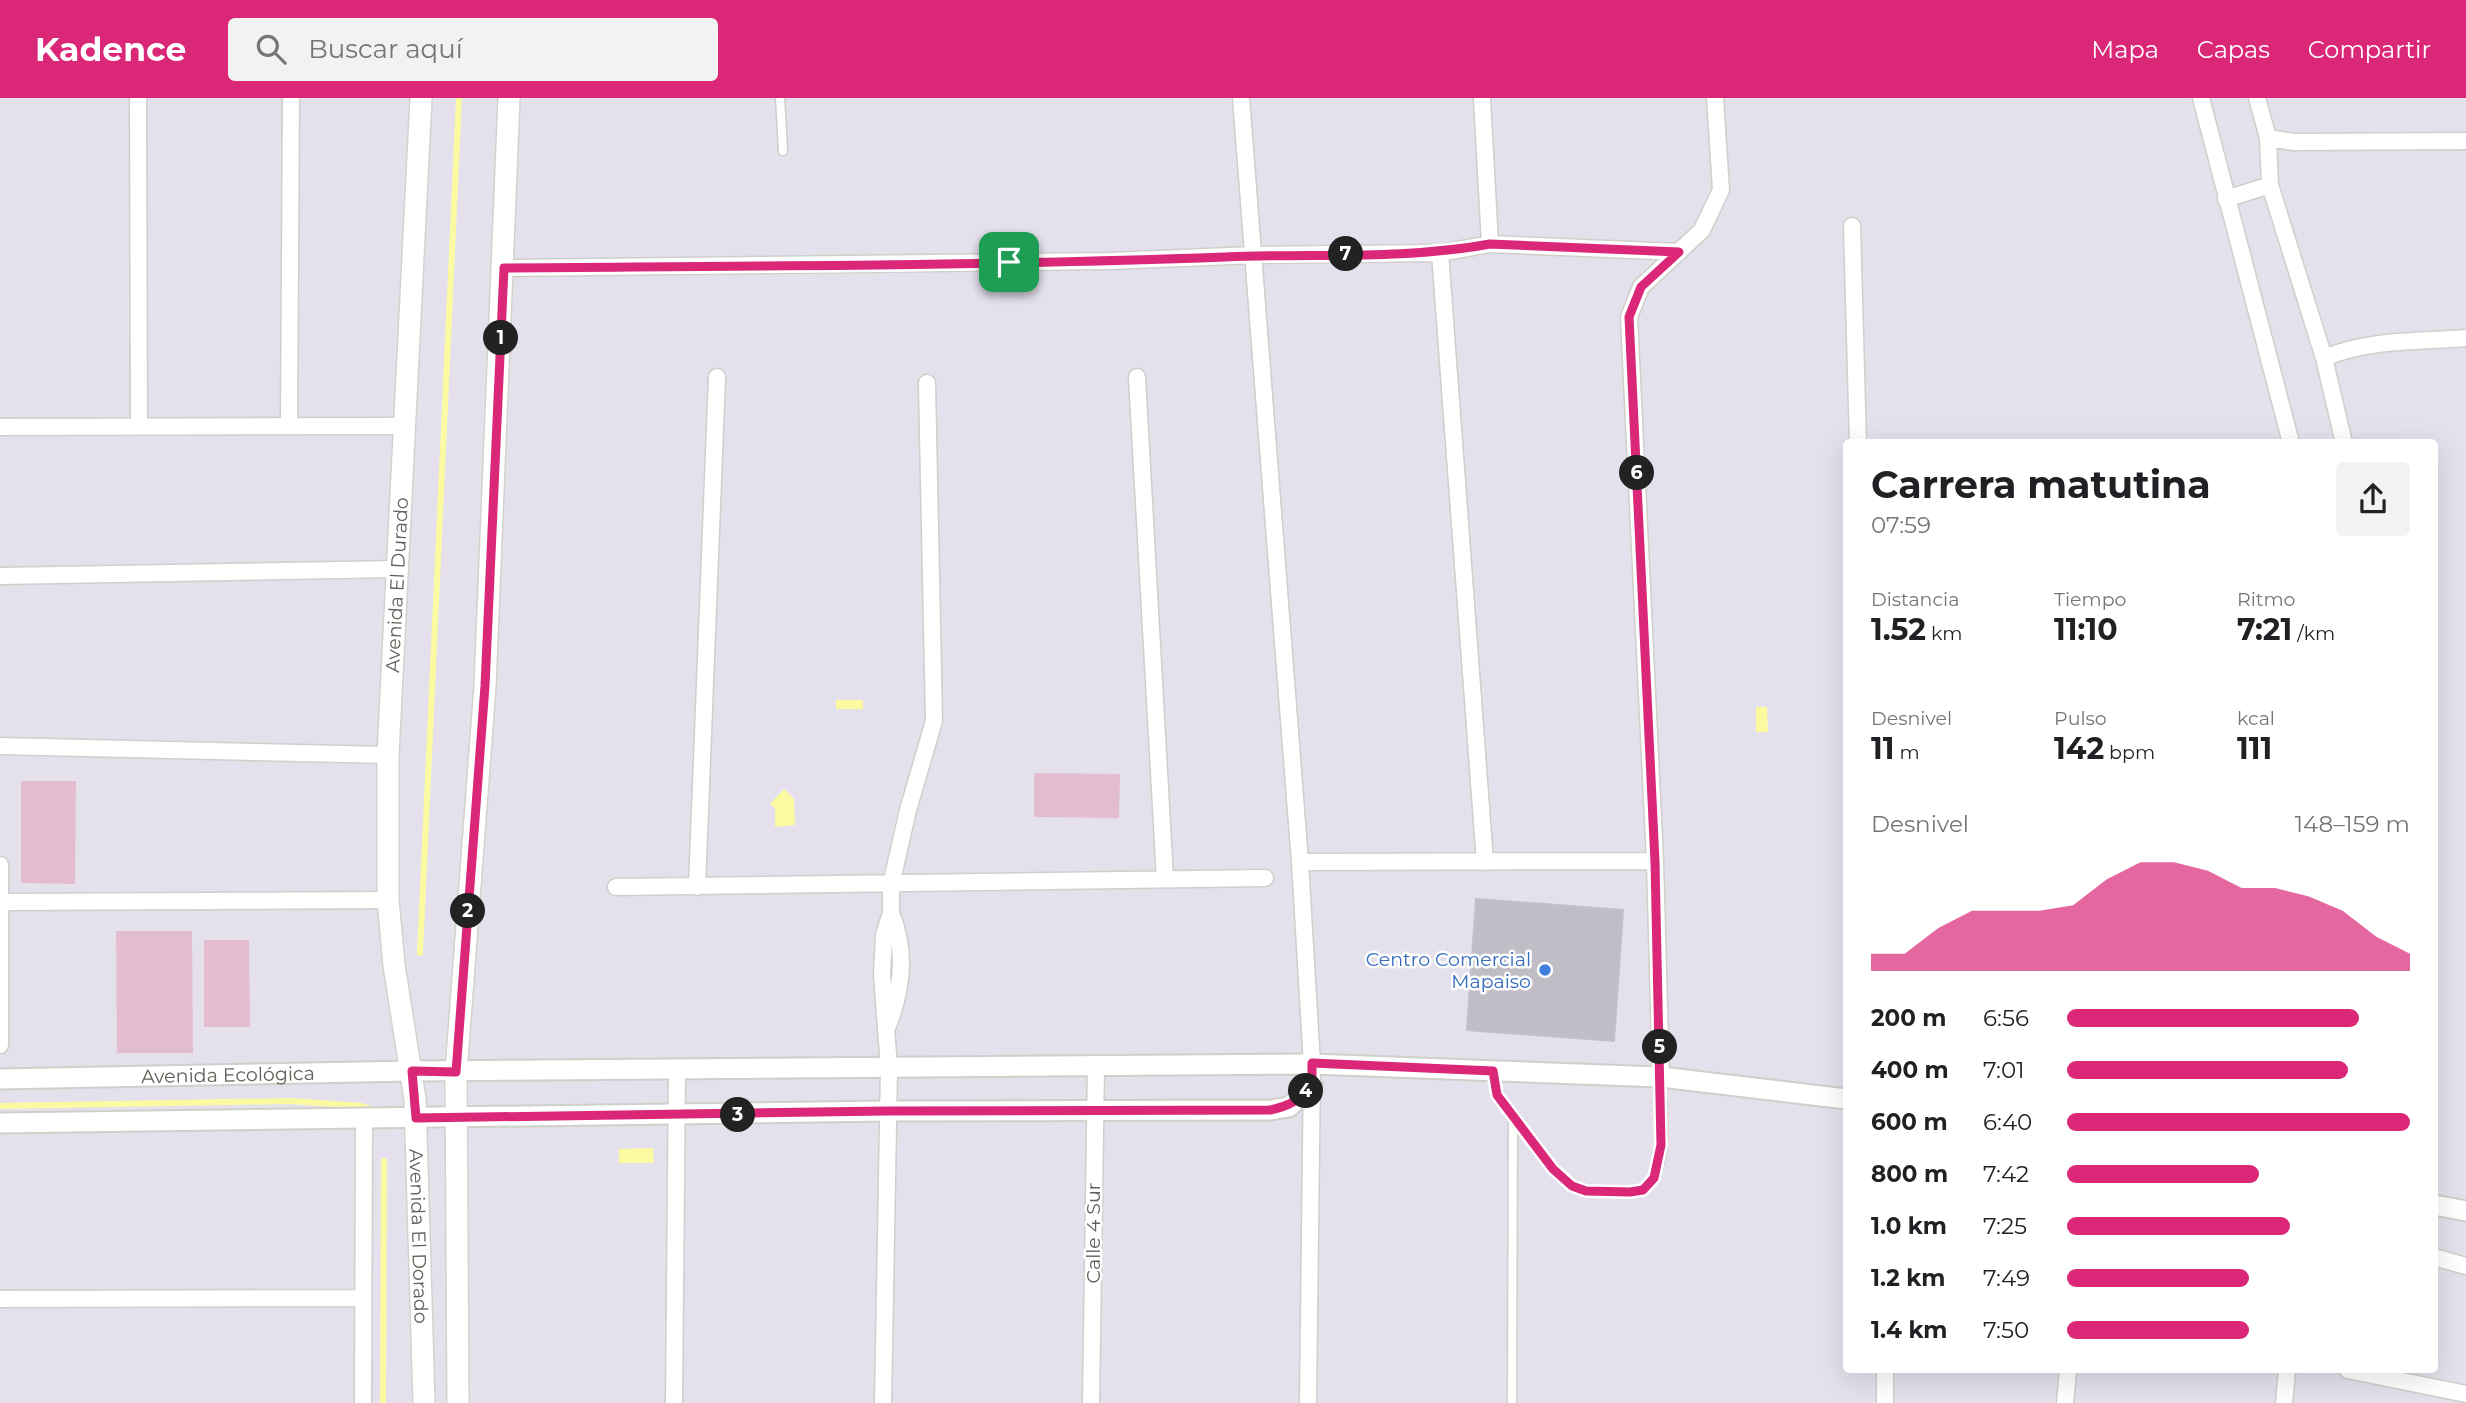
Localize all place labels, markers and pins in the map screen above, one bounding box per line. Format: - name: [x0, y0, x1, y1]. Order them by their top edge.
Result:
- pin: [979, 232, 1039, 292]
- pin: 7: [1328, 236, 1364, 272]
- pin: 1: [484, 320, 518, 356]
- pin: 6: [1620, 456, 1654, 490]
- pin: 2: [450, 894, 486, 928]
- place label: Centro Comercial Mapaiso: [1366, 948, 1531, 993]
- marker: Centro Comercial Mapaiso: [1537, 962, 1553, 978]
- pin: 5: [1642, 1030, 1678, 1065]
- pin: 4: [1288, 1074, 1324, 1108]
- pin: 3: [720, 1098, 756, 1132]

